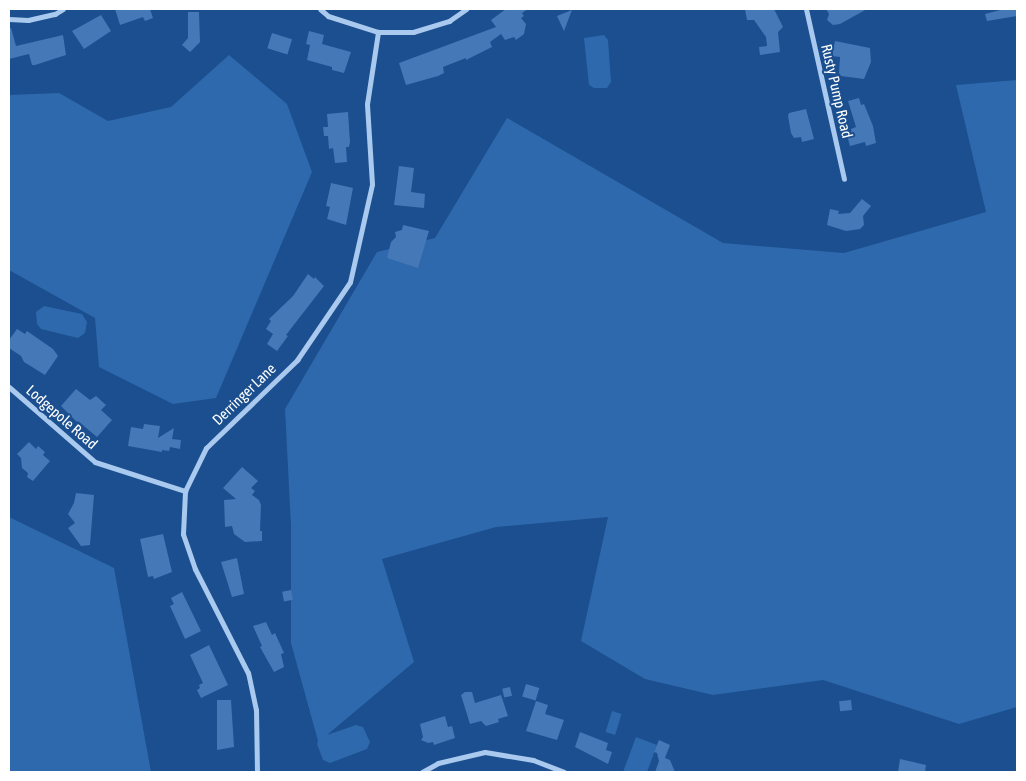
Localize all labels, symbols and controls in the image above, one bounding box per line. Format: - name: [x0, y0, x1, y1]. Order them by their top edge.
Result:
- street label: Rusty Pump Road: [817, 42, 857, 140]
- street label: Derringer Lane: [209, 359, 279, 429]
- street label: Lodgepole Road: [23, 381, 101, 453]

